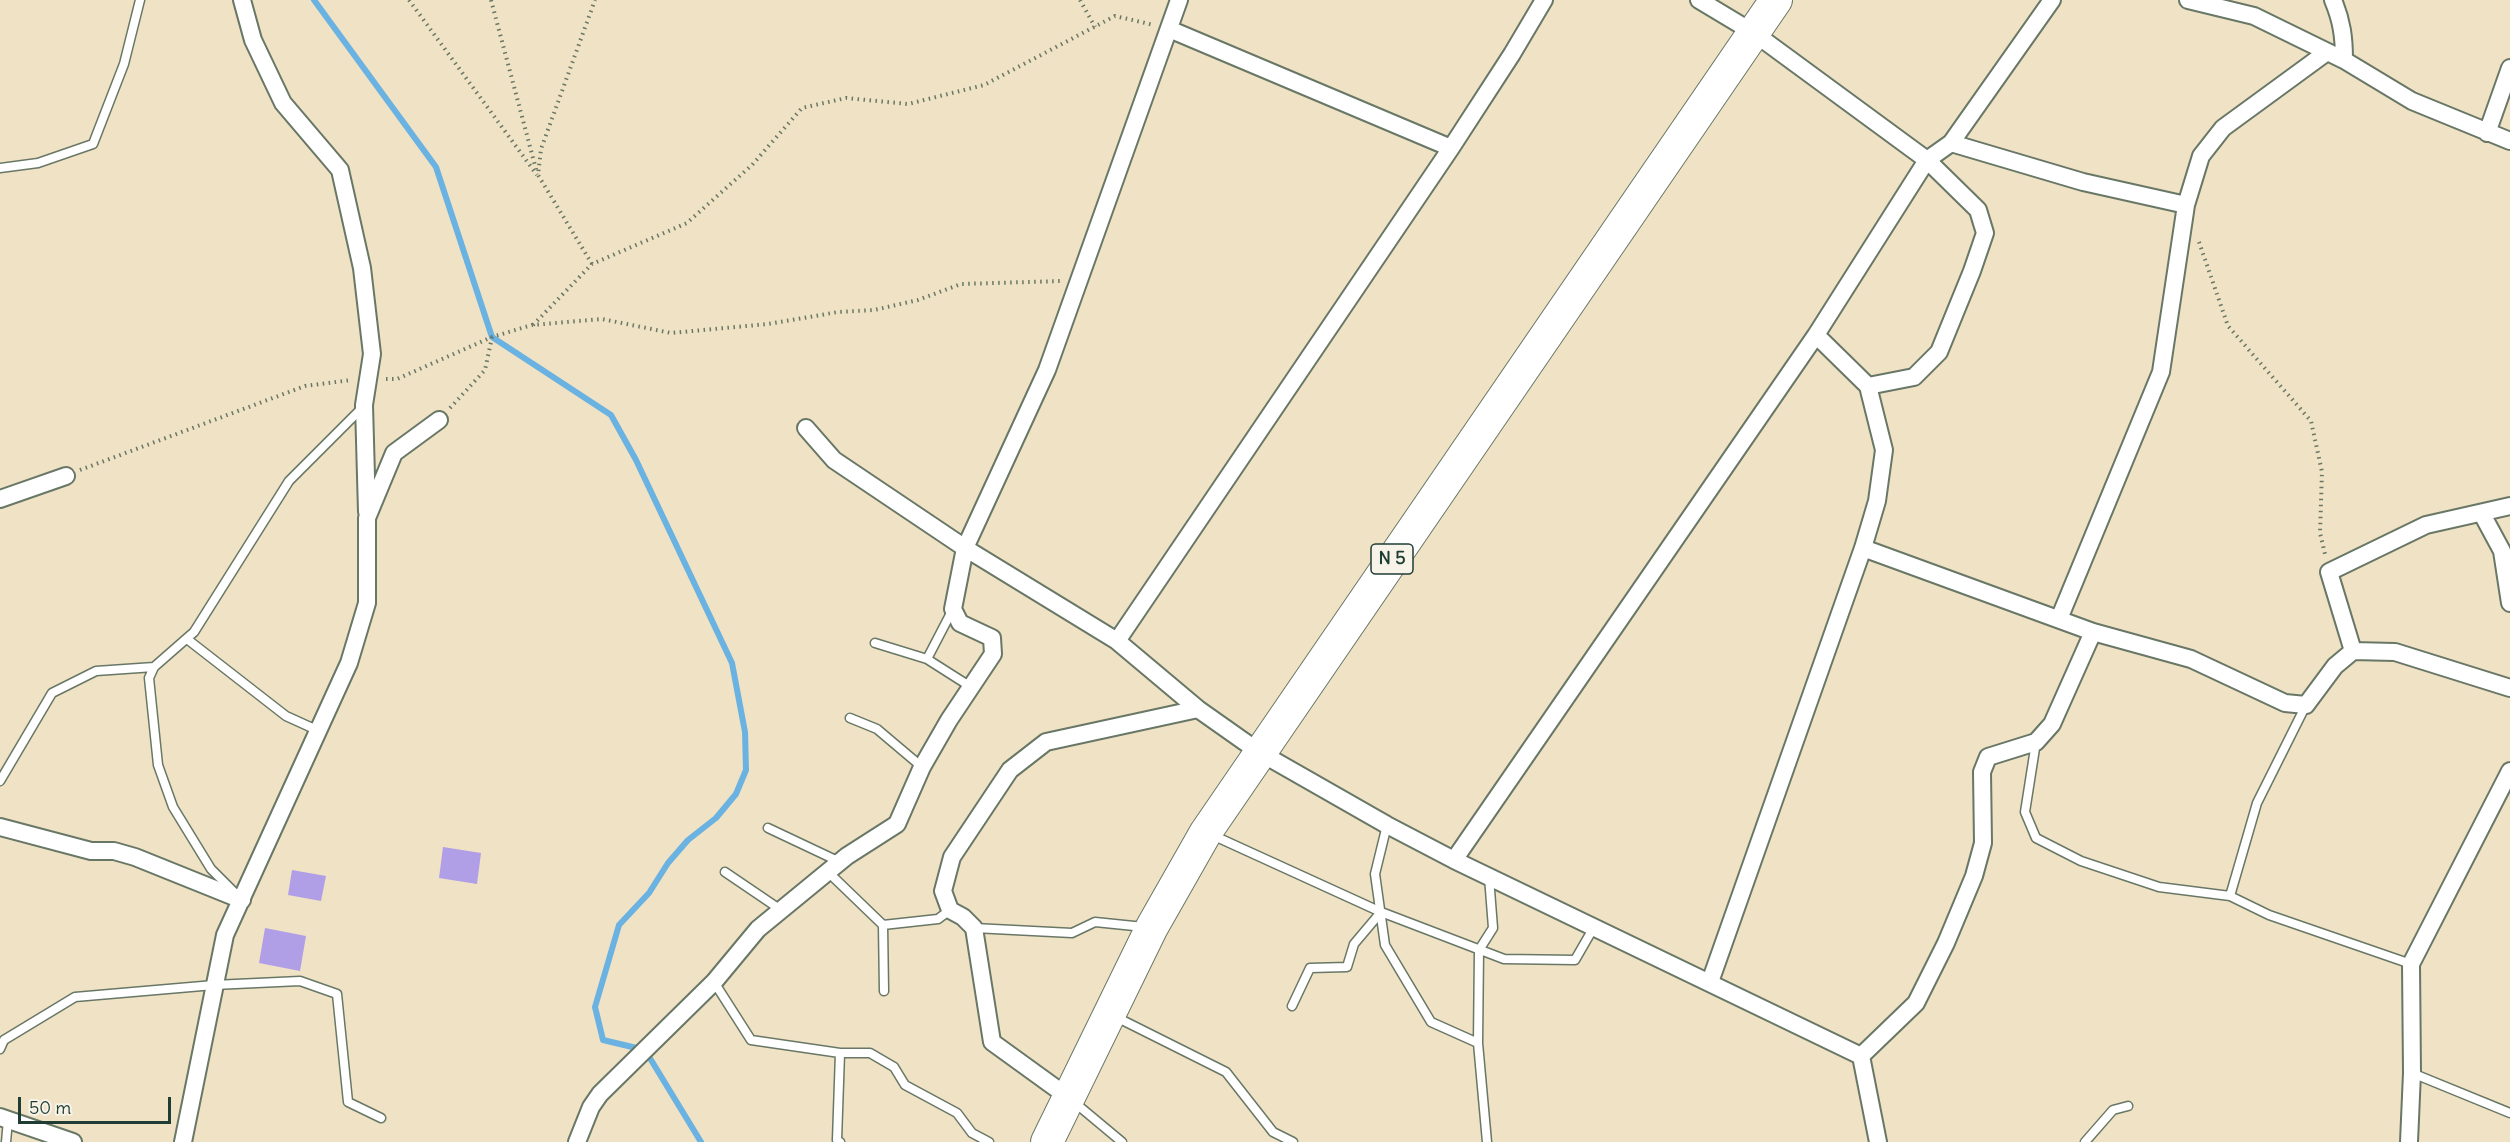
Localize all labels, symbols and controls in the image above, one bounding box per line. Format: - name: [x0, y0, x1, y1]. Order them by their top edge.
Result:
- road number: N 5: [1371, 544, 1413, 574]
- scale bar: [21, 1085, 174, 1123]
- text: 50 m: [29, 1096, 71, 1119]

